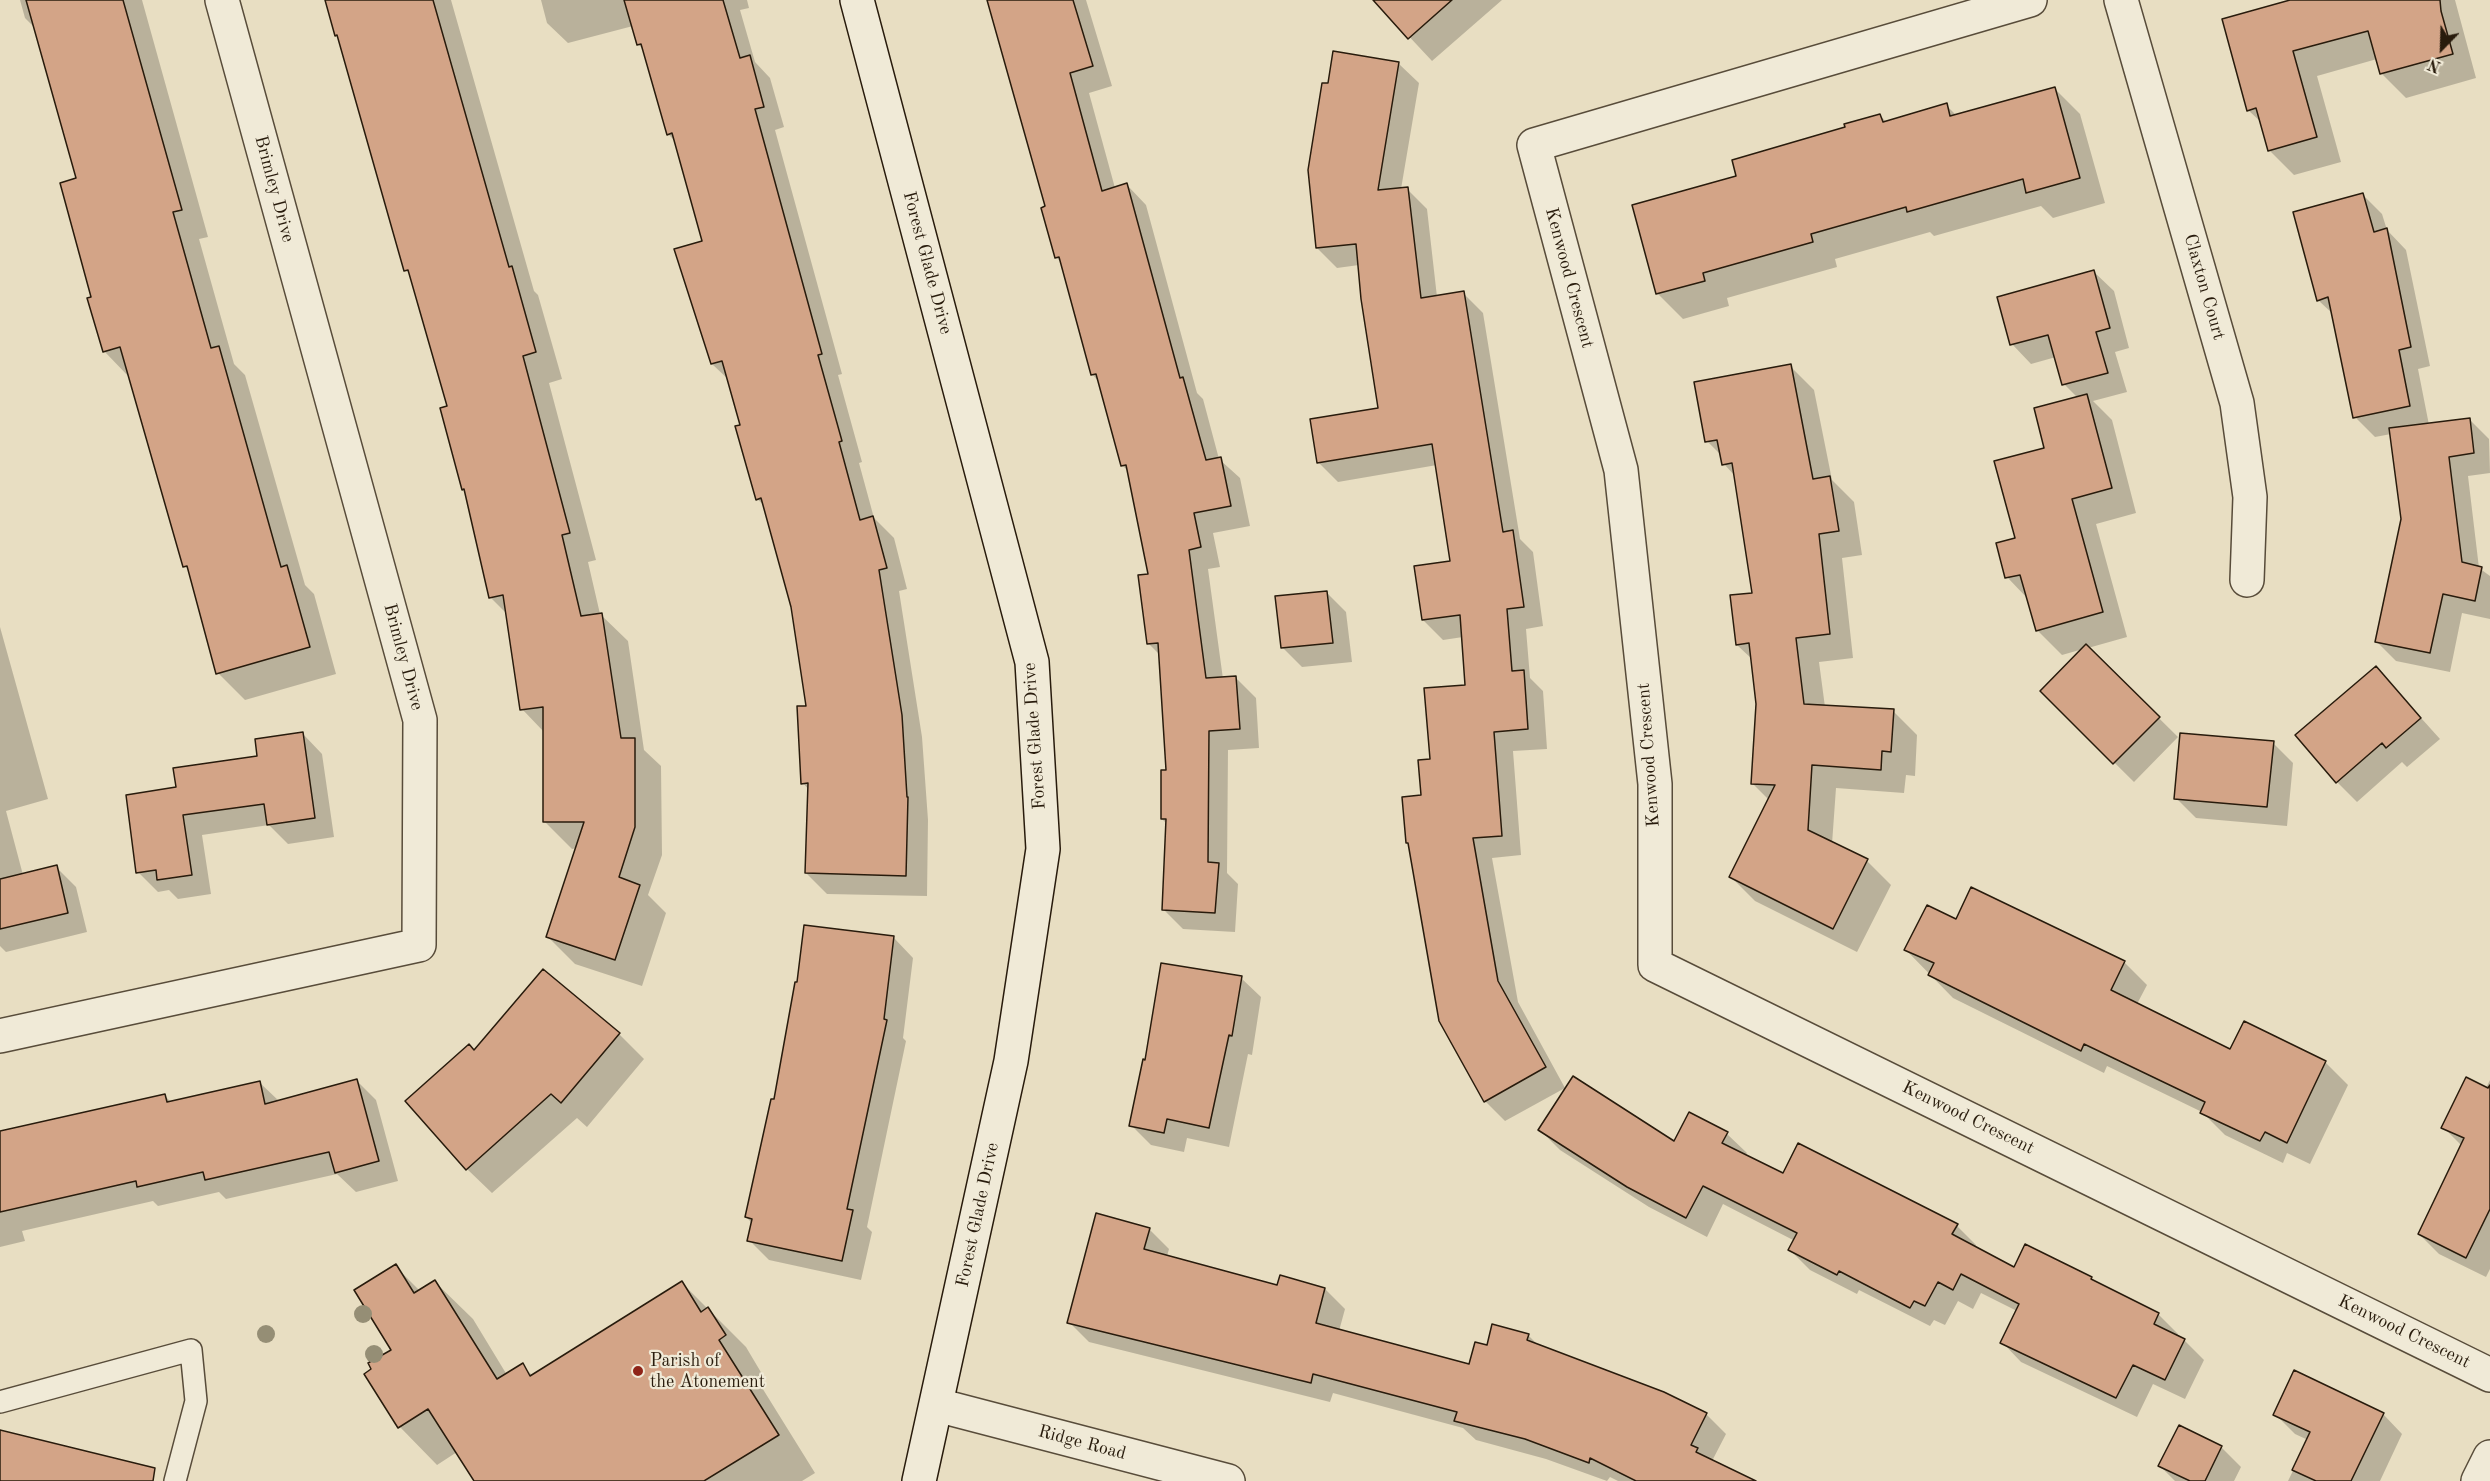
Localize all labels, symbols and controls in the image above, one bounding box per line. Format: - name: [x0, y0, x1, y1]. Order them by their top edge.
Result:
- north arrow: [2412, 18, 2472, 78]
- text: N: [2426, 55, 2444, 74]
- street label: Brimley Drive: [249, 133, 299, 245]
- street label: Forest Glade Drive: [898, 189, 956, 337]
- street label: Kenwood Crescent: [1540, 205, 1598, 351]
- street label: Claxton Court: [2179, 231, 2229, 343]
- street label: Brimley Drive: [378, 601, 428, 713]
- street label: Forest Glade Drive: [1019, 662, 1051, 810]
- street label: Kenwood Crescent: [1633, 682, 1665, 828]
- street label: Kenwood Crescent: [1898, 1077, 2038, 1159]
- street label: Forest Glade Drive: [952, 1141, 1004, 1289]
- street label: Kenwood Crescent: [2334, 1291, 2474, 1373]
- place label: Parish of the Atonement: [650, 1350, 765, 1392]
- marker: Parish of the Atonement: [631, 1364, 645, 1378]
- street label: Ridge Road: [1036, 1421, 1128, 1465]

